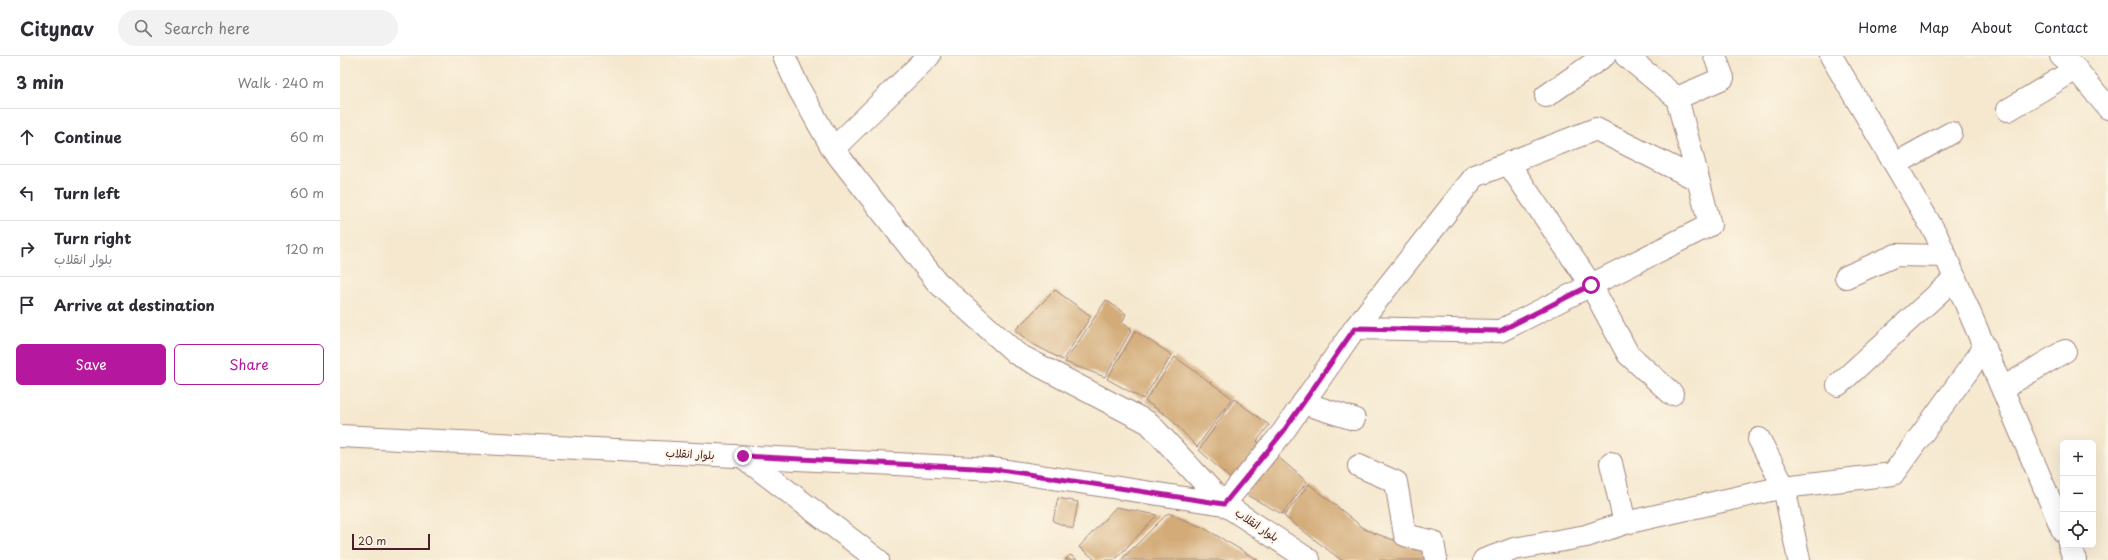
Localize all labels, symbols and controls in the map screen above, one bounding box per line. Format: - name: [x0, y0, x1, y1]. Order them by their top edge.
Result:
- search box: [118, 10, 398, 46]
- text: Citynav: [20, 14, 94, 42]
- text: Search here: [164, 16, 250, 39]
- icon: search: [132, 17, 154, 39]
- text: Home: [1858, 17, 1897, 38]
- text: Map: [1919, 17, 1949, 38]
- text: About: [1971, 17, 2012, 38]
- text: Contact: [2034, 17, 2088, 38]
- text: 3 min: [16, 69, 64, 95]
- text: Walk · 240 m: [238, 73, 324, 92]
- text: Continue: [54, 125, 122, 148]
- icon: ahead: [16, 126, 38, 148]
- text: 60 m: [290, 127, 324, 146]
- text: Turn left: [54, 181, 120, 204]
- icon: left: [16, 182, 38, 204]
- text: 60 m: [290, 183, 324, 202]
- text: Turn right: [54, 226, 131, 249]
- icon: right: [16, 238, 38, 260]
- text: 120 m: [285, 239, 324, 258]
- text: بلوار انقلاب: [54, 249, 112, 268]
- route start: [1582, 276, 1600, 294]
- text: Arrive at destination: [54, 293, 215, 316]
- icon: arrive: [16, 294, 38, 316]
- button: Save: [16, 344, 166, 385]
- button: Share: [174, 344, 324, 385]
- map controls: [2060, 440, 2096, 548]
- button: +: [2060, 440, 2096, 476]
- street label: بلوار انقلاب: [665, 444, 715, 463]
- route end: [734, 447, 752, 465]
- button: −: [2060, 476, 2096, 512]
- street label: بلوار انقلاب: [1232, 504, 1282, 545]
- button: locate: [2060, 512, 2096, 548]
- scale bar: [352, 532, 430, 551]
- text: 20 m: [358, 532, 386, 549]

